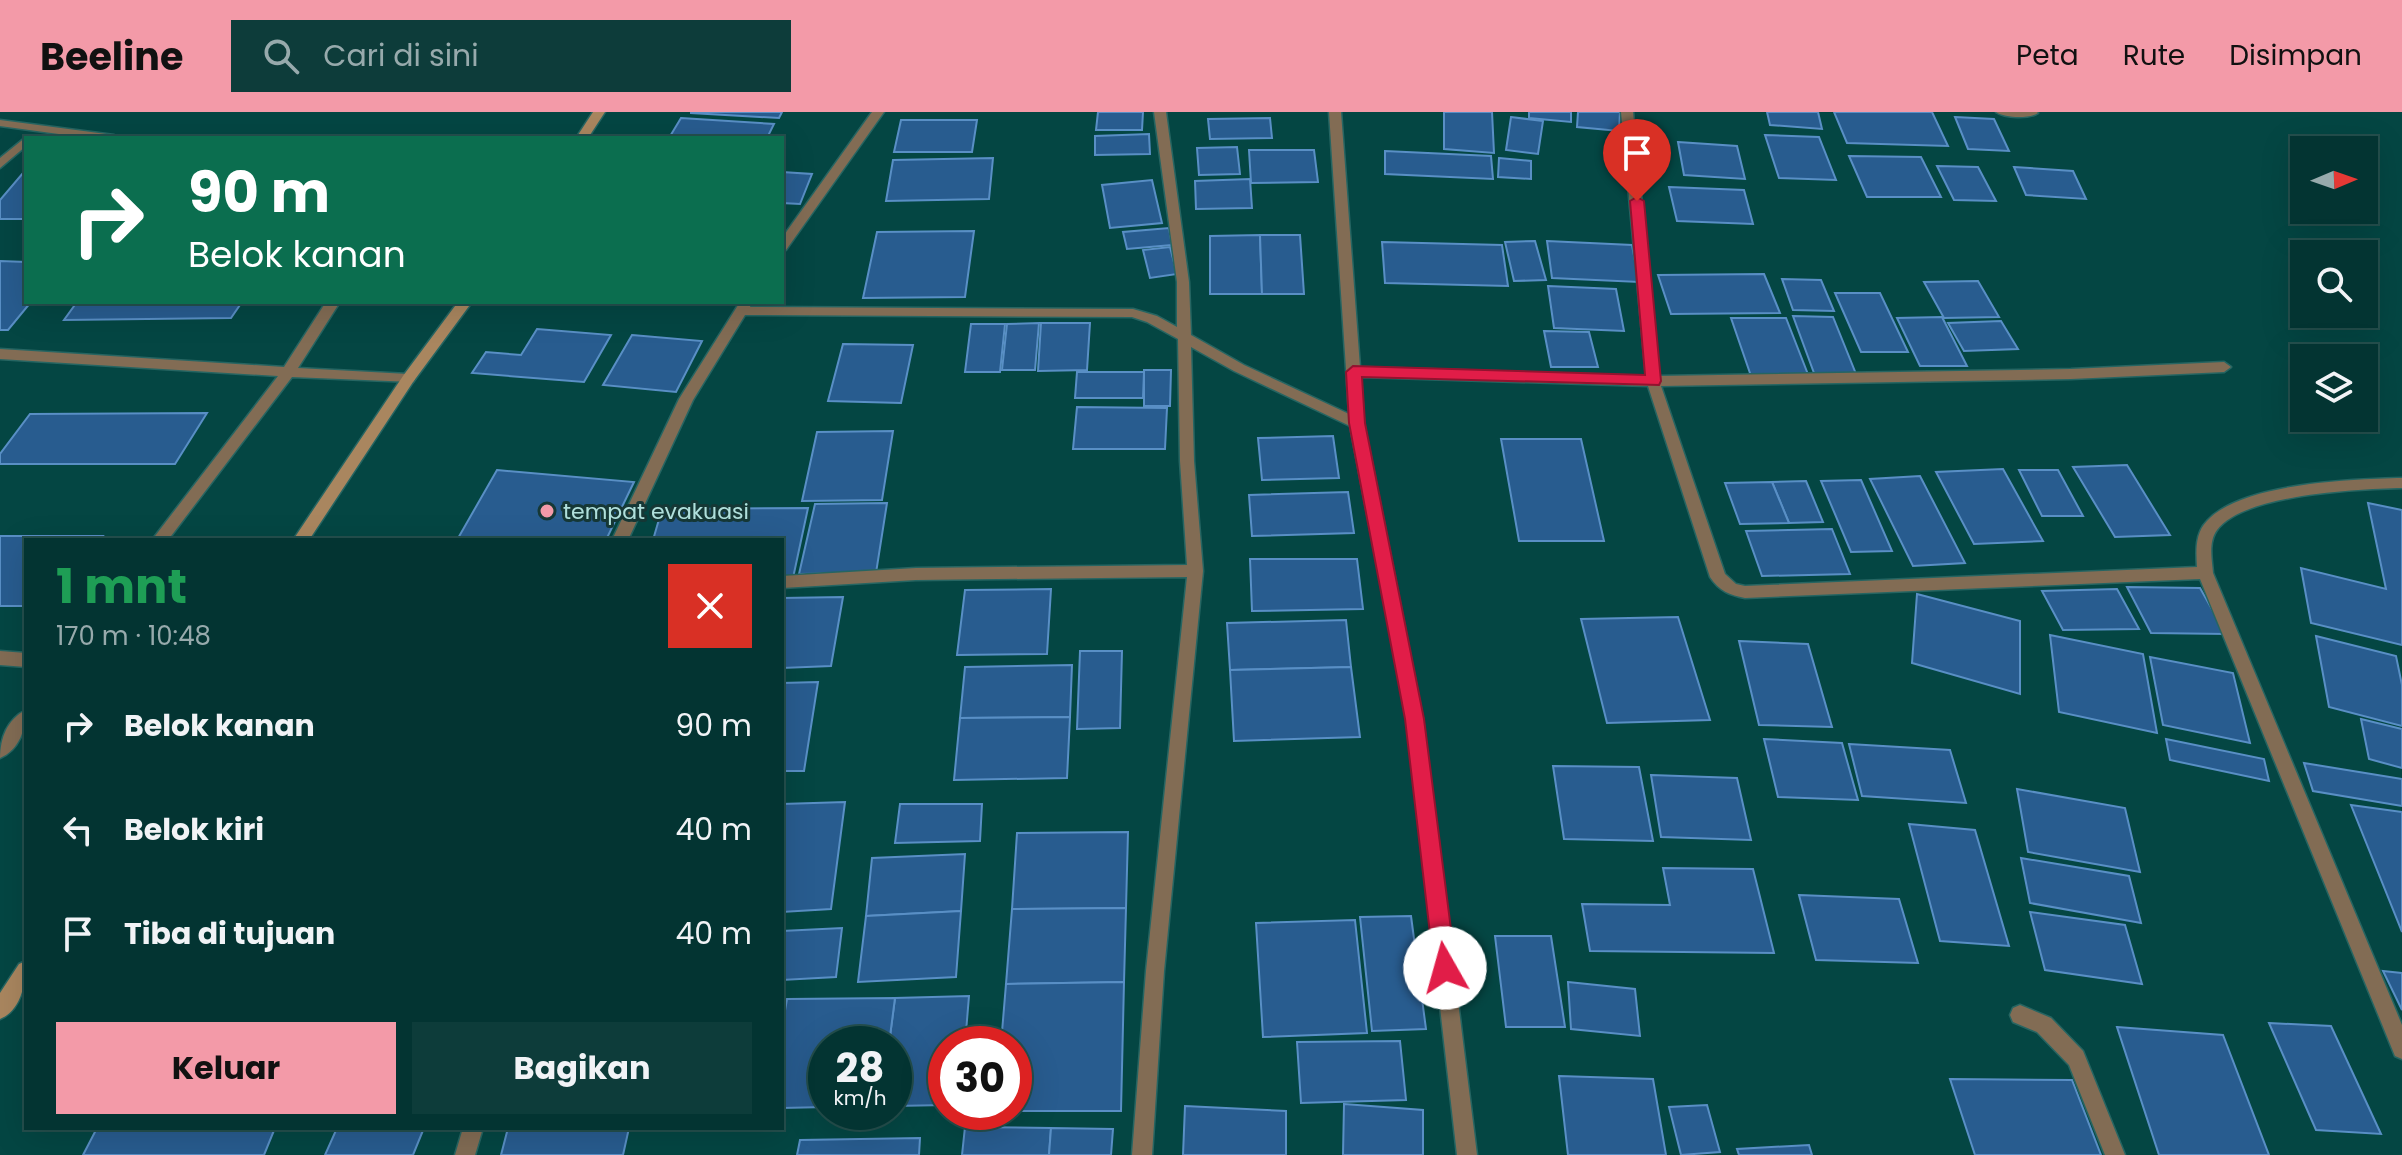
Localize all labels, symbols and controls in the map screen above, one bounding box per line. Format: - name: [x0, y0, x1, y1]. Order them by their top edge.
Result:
- search box: [231, 20, 791, 92]
- text: Beeline: [40, 30, 183, 83]
- icon: search: [259, 34, 303, 78]
- text: Cari di sini: [323, 34, 479, 77]
- text: Peta: [2016, 36, 2079, 75]
- text: Rute: [2123, 36, 2185, 75]
- text: Disimpan: [2229, 36, 2362, 75]
- pin: [1603, 119, 1671, 201]
- icon: arrive: [1615, 131, 1659, 175]
- north arrow: [2290, 136, 2378, 224]
- map controls: [2290, 136, 2378, 432]
- text: 90 m: [188, 153, 330, 232]
- icon: right: [56, 168, 160, 272]
- text: Belok kanan: [188, 229, 406, 280]
- button: search: [2290, 240, 2378, 328]
- button: layers: [2290, 344, 2378, 432]
- place label: tempat evakuasi: [563, 496, 749, 527]
- marker: tempat evakuasi: [538, 502, 556, 520]
- text: 1 mnt: [56, 553, 187, 620]
- button: close: [668, 564, 752, 648]
- text: 170 m · 10:48: [56, 618, 211, 654]
- icon: right: [56, 704, 100, 748]
- text: Belok kanan: [124, 704, 315, 747]
- text: 90 m: [675, 704, 752, 747]
- icon: left: [56, 808, 100, 852]
- text: Belok kiri: [124, 808, 264, 851]
- text: 40 m: [675, 808, 752, 851]
- icon: arrive: [56, 912, 100, 956]
- text: Tiba di tujuan: [124, 912, 335, 955]
- text: 40 m: [675, 912, 752, 955]
- position arrow: [1403, 926, 1487, 1010]
- button: Keluar: [56, 1022, 396, 1114]
- button: Bagikan: [412, 1022, 752, 1114]
- speed limit sign: 30: [928, 1026, 1032, 1130]
- text: 28: [836, 1040, 884, 1096]
- text: km/h: [833, 1084, 887, 1112]

